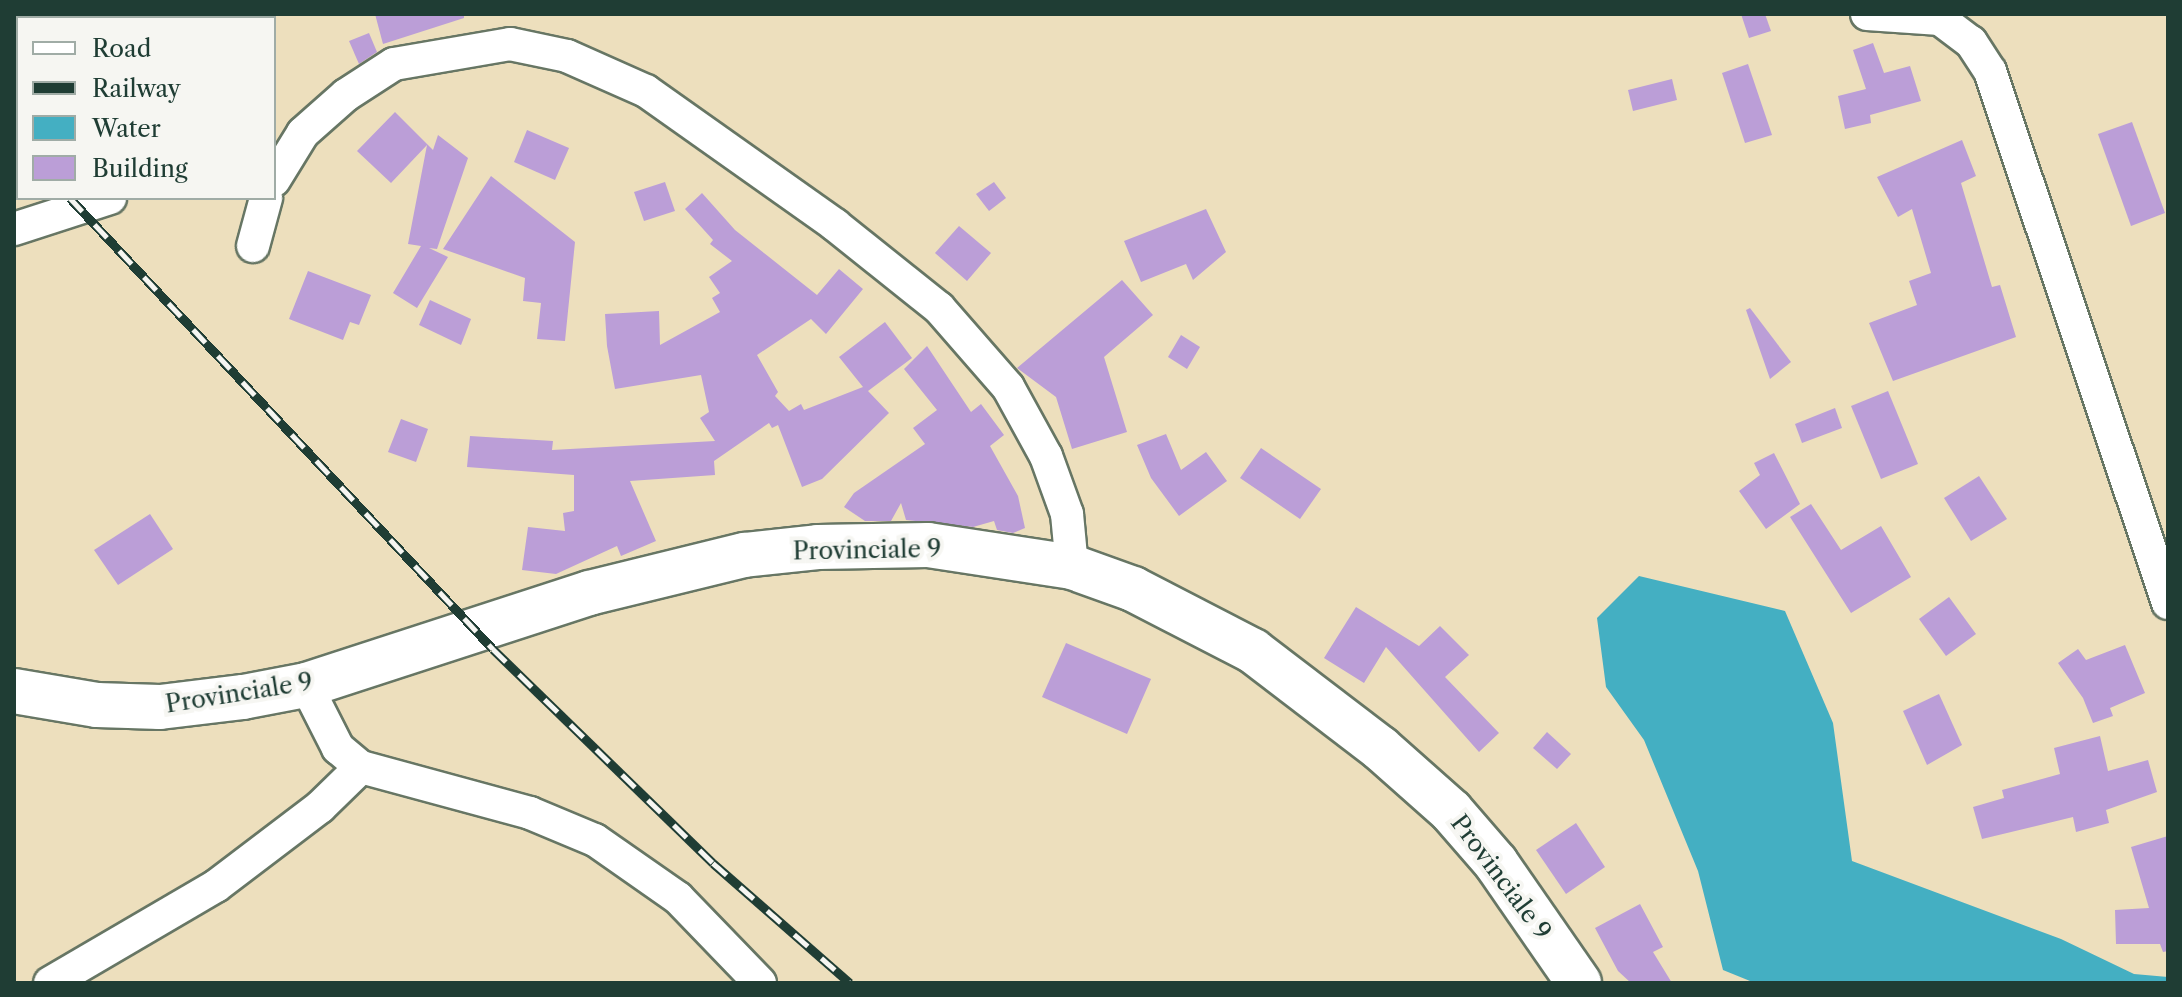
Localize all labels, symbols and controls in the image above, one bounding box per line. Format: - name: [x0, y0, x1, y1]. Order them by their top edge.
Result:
- legend: [16, 16, 276, 200]
- text: Road: [92, 34, 151, 63]
- text: Railway: [92, 74, 181, 103]
- text: Water: [92, 114, 161, 143]
- text: Building: [92, 154, 188, 183]
- street label: Provinciale 9: [792, 534, 942, 566]
- street label: Provinciale 9: [163, 667, 315, 719]
- street label: Provinciale 9: [1445, 809, 1557, 945]

